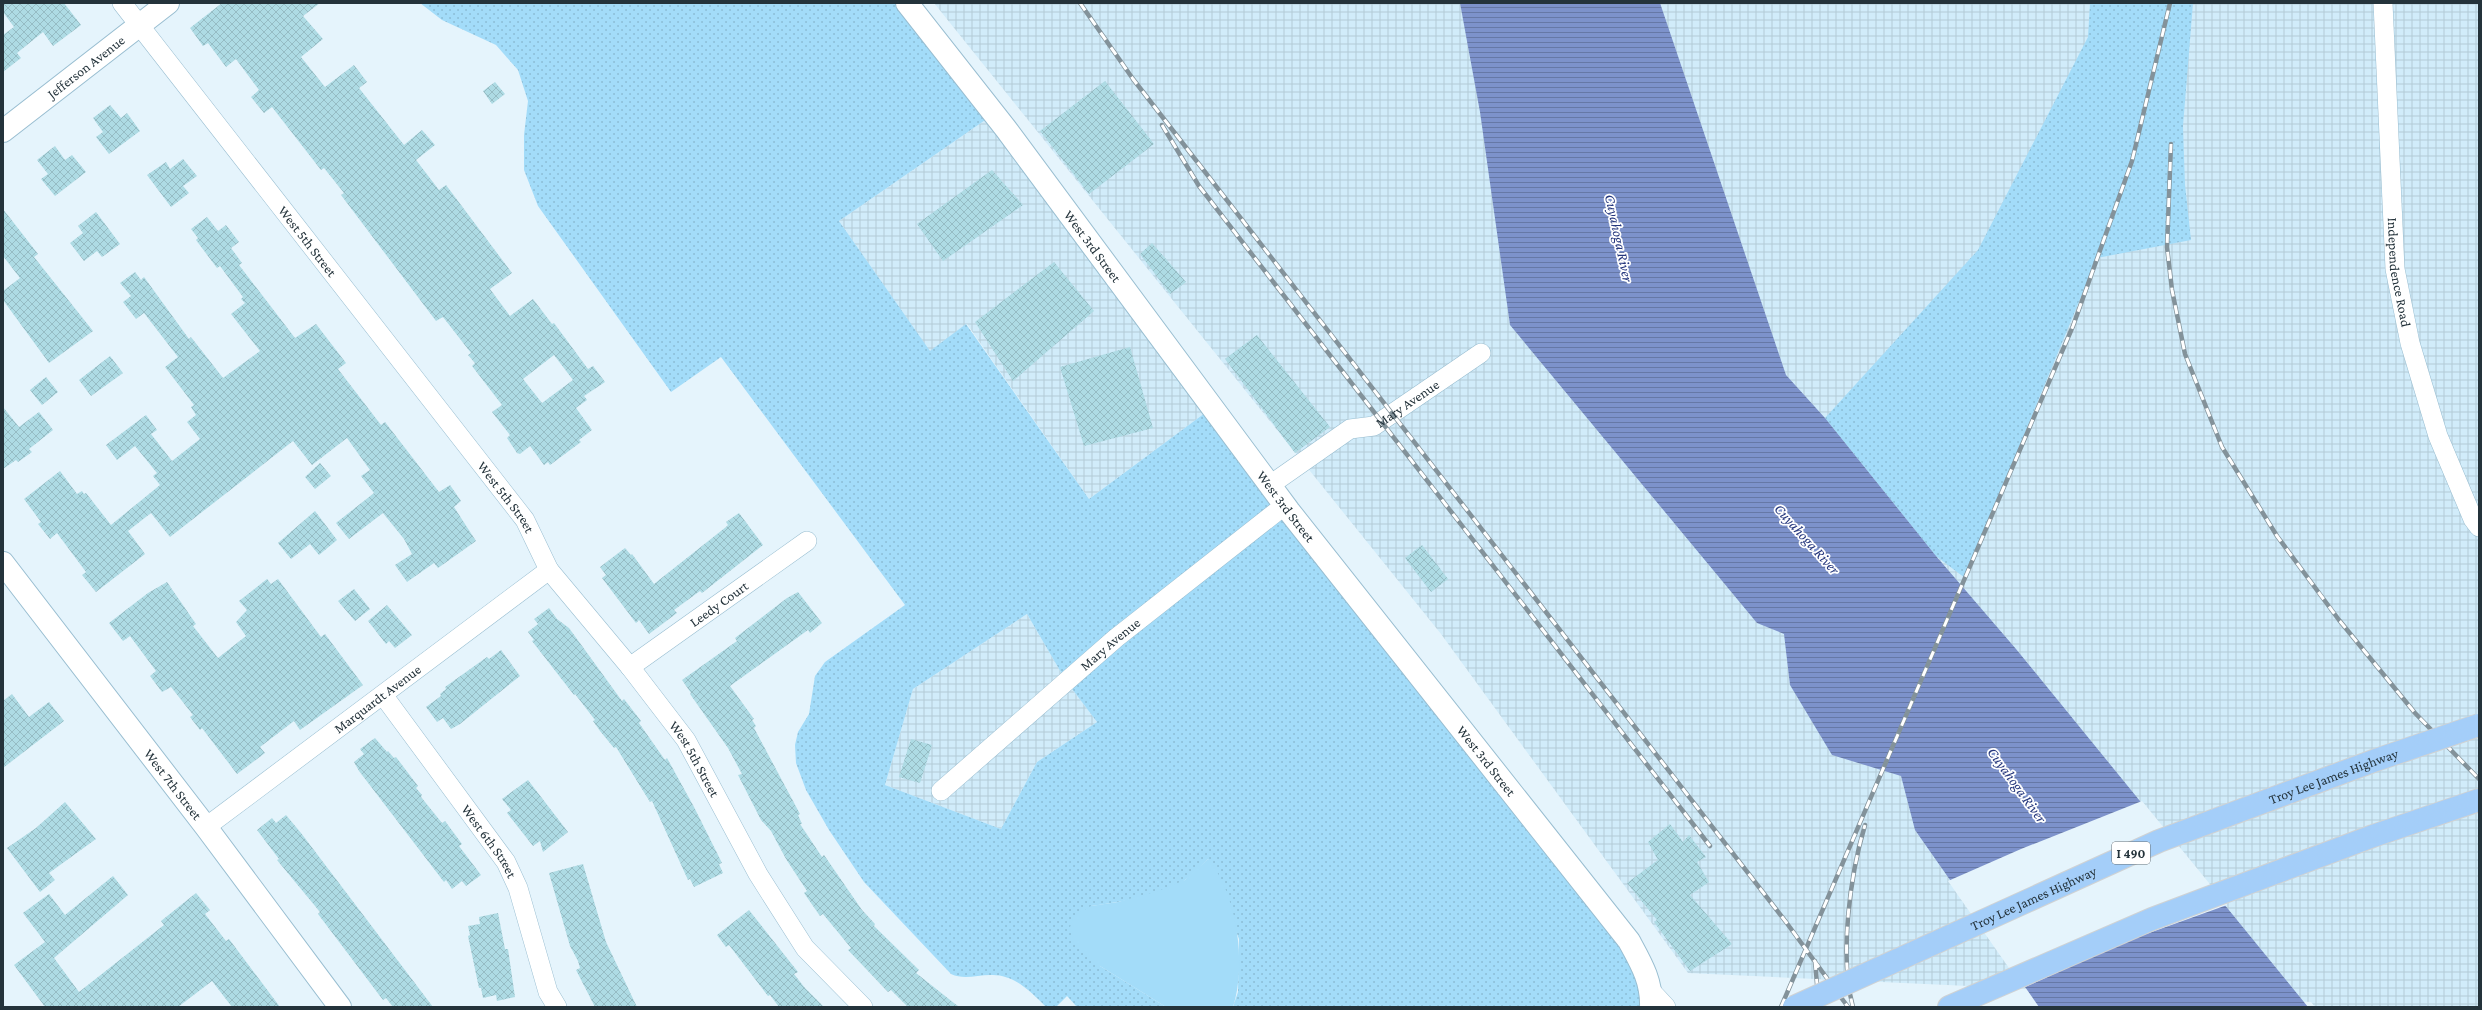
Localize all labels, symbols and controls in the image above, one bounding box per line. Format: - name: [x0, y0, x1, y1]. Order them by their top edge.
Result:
- street label: Jefferson Avenue: [43, 32, 128, 103]
- water label: Cuyahoga River: [1601, 193, 1636, 284]
- street label: West 5th Street: [275, 203, 340, 280]
- street label: West 3rd Street: [1061, 207, 1125, 285]
- street label: Independence Road: [2385, 217, 2415, 329]
- street label: Mary Avenue: [1372, 376, 1442, 431]
- street label: West 5th Street: [474, 458, 538, 536]
- street label: West 3rd Street: [1254, 467, 1318, 545]
- water label: Cuyahoga River: [1771, 501, 1843, 579]
- street label: Leedy Court: [686, 577, 751, 630]
- street label: Mary Avenue: [1077, 614, 1143, 674]
- street label: Marquardt Avenue: [331, 661, 424, 736]
- street label: West 5th Street: [666, 718, 723, 800]
- street label: West 3rd Street: [1454, 722, 1519, 799]
- water label: Cuyahoga River: [1984, 744, 2050, 827]
- street label: Troy Lee James Highway: [2266, 745, 2401, 807]
- street label: West 7th Street: [141, 746, 206, 823]
- street label: West 6th Street: [458, 801, 520, 881]
- road number: I 490: [2112, 842, 2150, 864]
- street label: Troy Lee James Highway: [1968, 862, 2099, 934]

